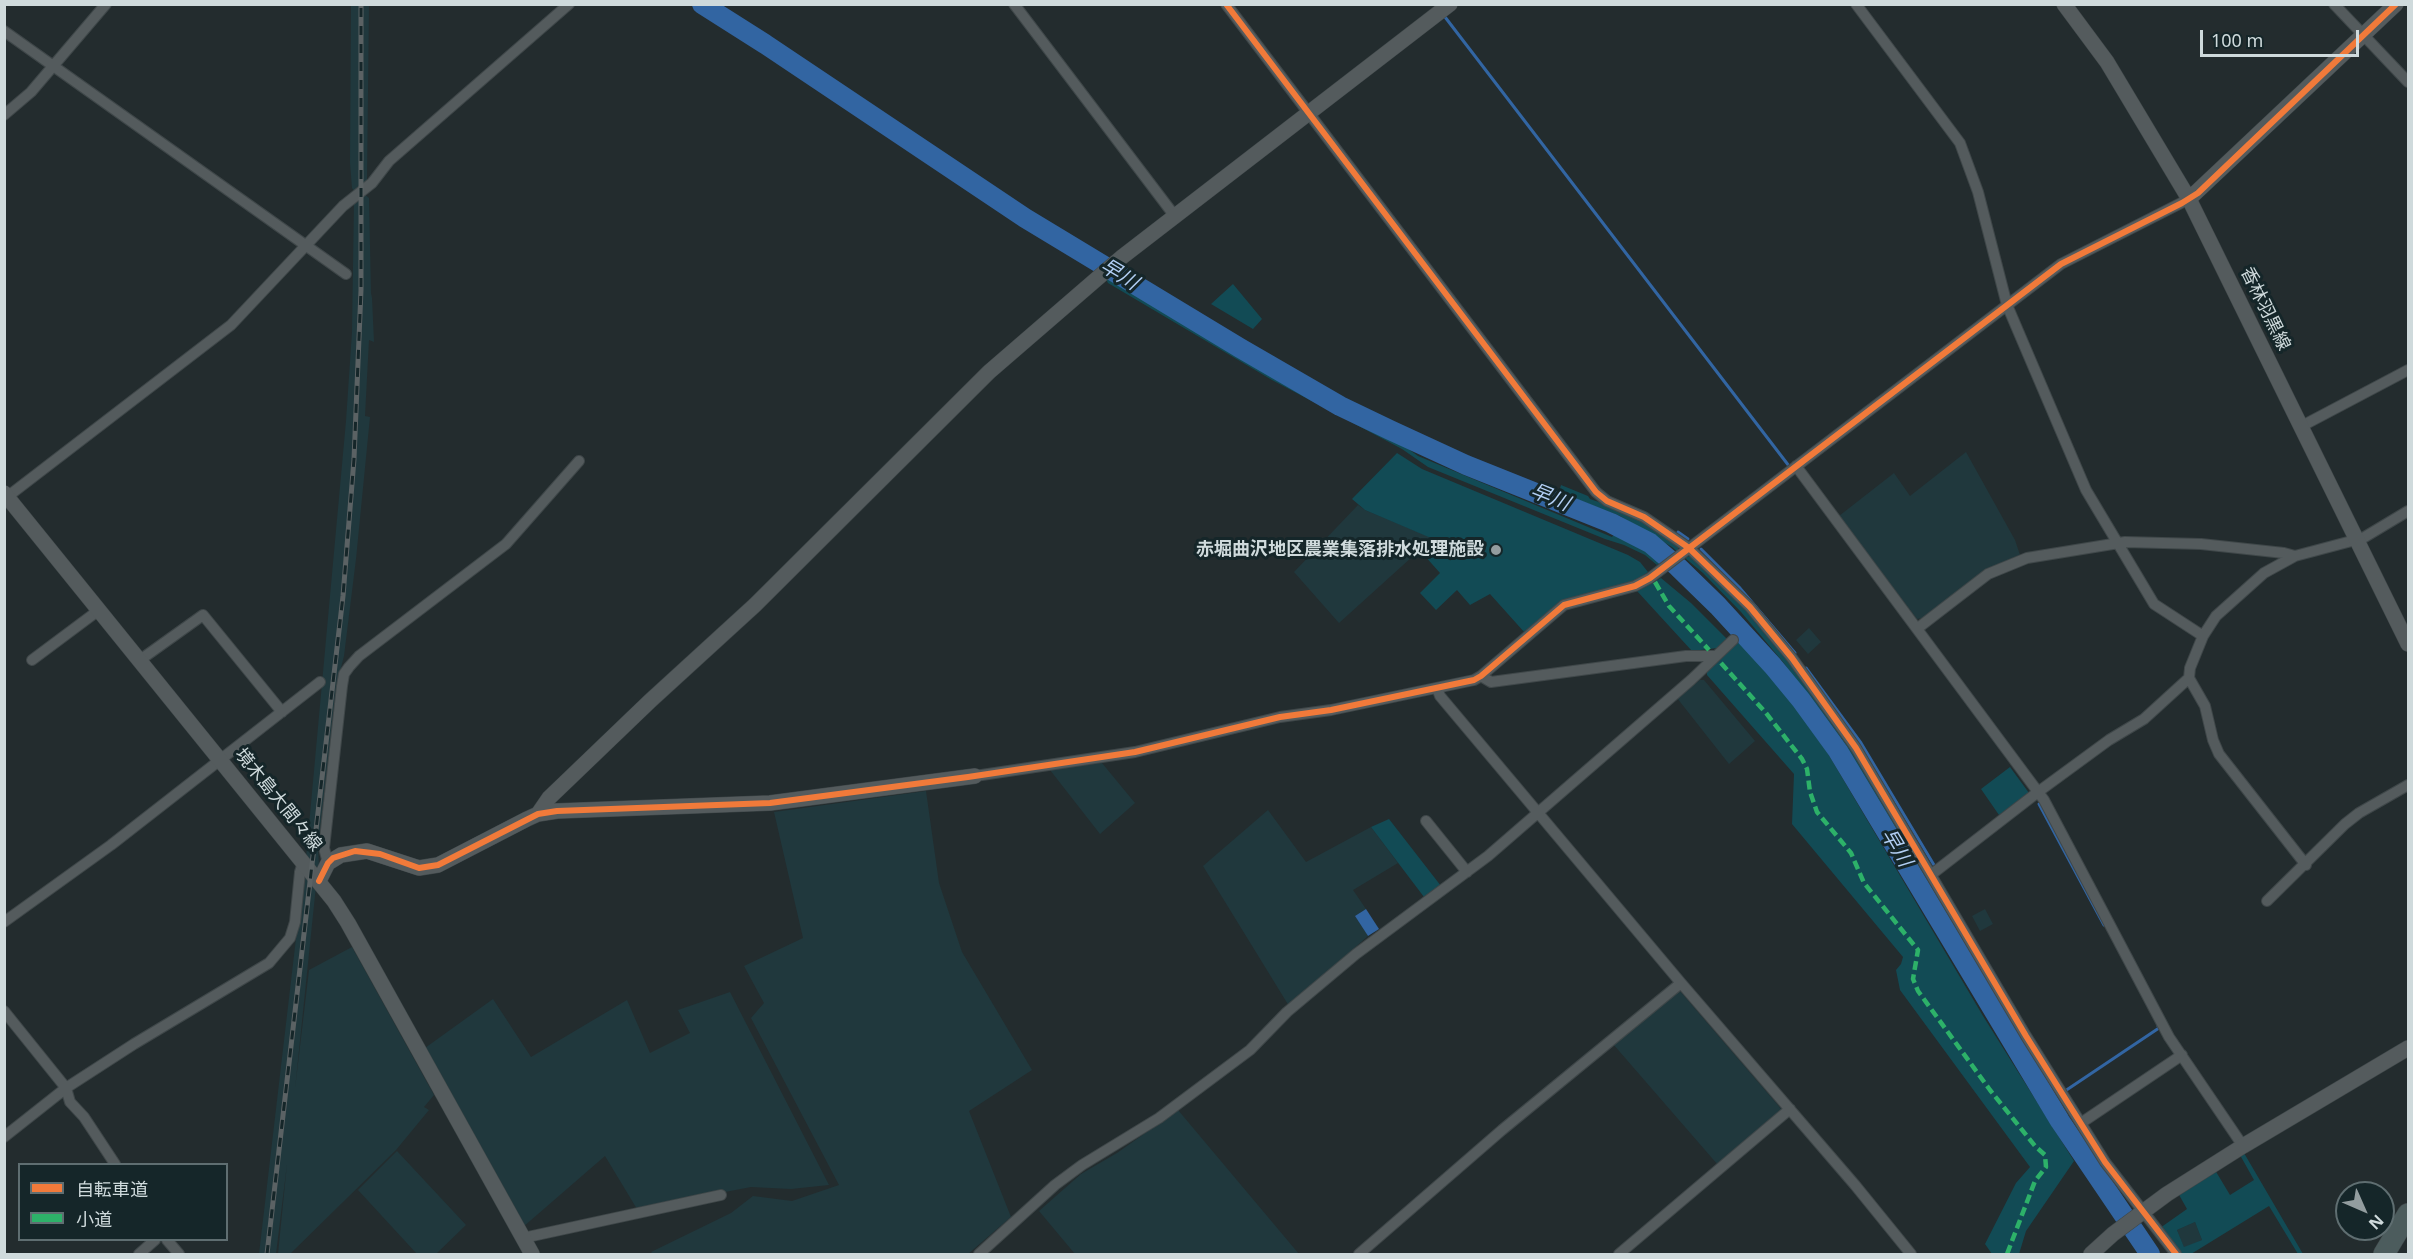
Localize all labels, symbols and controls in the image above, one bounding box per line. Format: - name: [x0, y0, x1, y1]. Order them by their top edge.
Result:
- scale bar: [2203, 18, 2362, 56]
- text: 100 m: [2211, 28, 2263, 52]
- water label: 早川: [1096, 254, 1142, 296]
- street label: 香林羽黒線: [2236, 264, 2294, 354]
- water label: 早川: [1527, 479, 1573, 517]
- place label: 赤堀曲沢地区農業集落排水処理施設: [1196, 539, 1484, 561]
- marker: 赤堀曲沢地区農業集落排水処理施設: [1489, 543, 1503, 557]
- street label: 境木島大間々線: [230, 744, 326, 856]
- water label: 早川: [1875, 825, 1917, 871]
- legend: [18, 1163, 228, 1241]
- text: 自転車道: [76, 1177, 148, 1201]
- north arrow: [2335, 1181, 2395, 1241]
- text: 小道: [76, 1207, 112, 1231]
- text: N: [2364, 1210, 2389, 1235]

